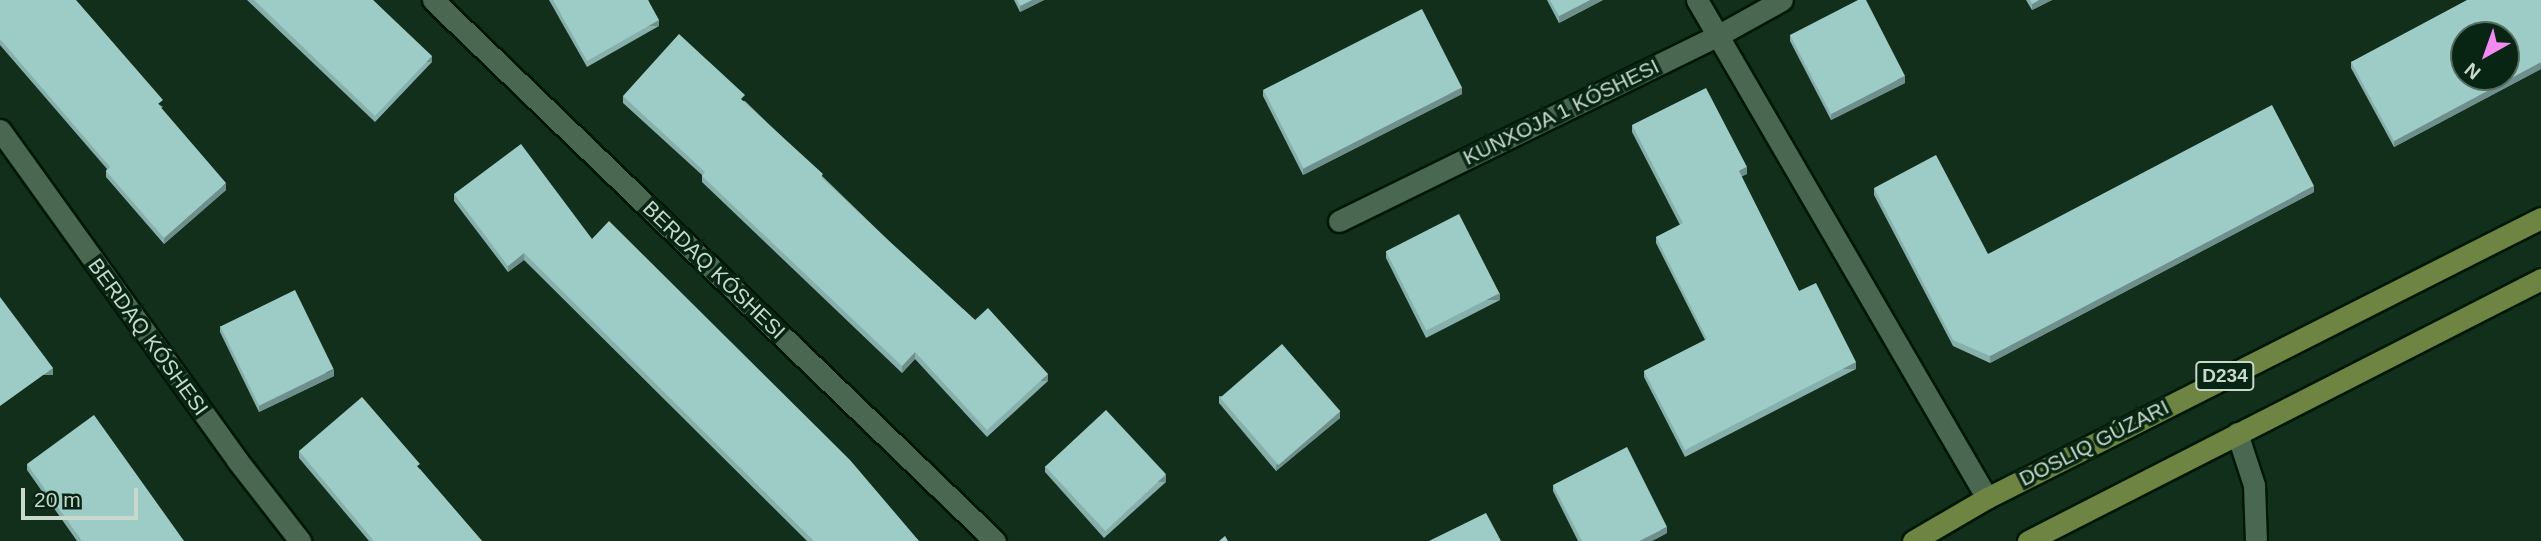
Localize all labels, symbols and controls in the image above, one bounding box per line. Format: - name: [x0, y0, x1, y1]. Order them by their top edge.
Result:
- north arrow: [2450, 21, 2520, 91]
- street label: KUNXOJA 1 KÓSHESI: [1458, 53, 1664, 171]
- text: N: [2460, 58, 2484, 83]
- street label: BERDAQ KÓSHESI: [638, 196, 790, 344]
- street label: BERDAQ KÓSHESI: [83, 254, 213, 420]
- road number: D234: [2195, 360, 2255, 392]
- street label: DOSLIQ GÚZARI: [2015, 394, 2173, 492]
- scale bar: [24, 475, 142, 518]
- text: 20 m: [34, 488, 81, 511]

